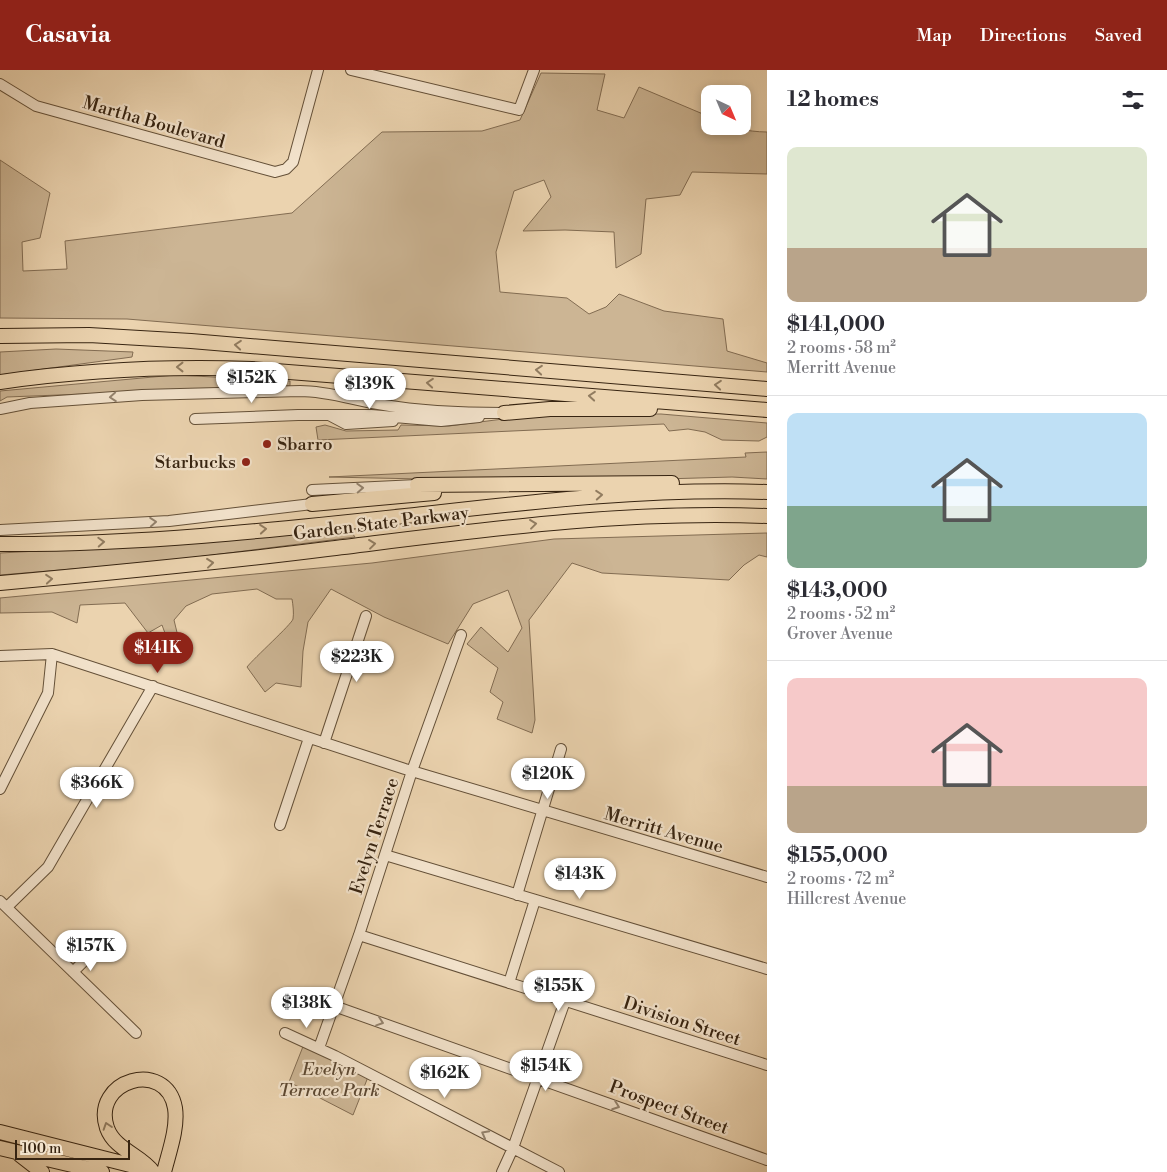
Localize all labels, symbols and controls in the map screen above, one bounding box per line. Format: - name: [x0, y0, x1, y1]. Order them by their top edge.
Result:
- text: Casavia: [25, 20, 111, 50]
- text: Map: [916, 24, 952, 47]
- text: Directions: [980, 24, 1067, 47]
- text: Saved: [1095, 24, 1142, 47]
- north arrow: [701, 85, 751, 135]
- map controls: [701, 85, 751, 135]
- icon: filters: [1119, 86, 1147, 114]
- text: 12 homes: [787, 87, 879, 113]
- street label: Martha Boulevard: [80, 91, 228, 154]
- icon: home: [922, 180, 1012, 270]
- text: $141,000: [787, 312, 885, 338]
- text: 2 rooms · 58 m²: [787, 338, 896, 358]
- one-way arrow: [233, 340, 241, 351]
- text: Merritt Avenue: [787, 358, 896, 378]
- one-way arrow: [176, 362, 184, 372]
- pin: $152K: [217, 362, 287, 404]
- one-way arrow: [535, 365, 543, 376]
- text: $152K: [227, 368, 277, 388]
- pin: $139K: [335, 368, 405, 410]
- text: $139K: [345, 374, 395, 394]
- one-way arrow: [426, 378, 434, 389]
- one-way arrow: [714, 380, 722, 391]
- one-way arrow: [109, 391, 117, 402]
- one-way arrow: [588, 391, 596, 402]
- place label: Sbarro: [277, 433, 333, 456]
- marker: Sbarro: [261, 438, 273, 450]
- icon: home: [922, 445, 1012, 535]
- place label: Starbucks: [155, 451, 236, 474]
- marker: Starbucks: [240, 456, 252, 468]
- one-way arrow: [357, 482, 365, 493]
- one-way arrow: [595, 490, 603, 501]
- street label: Garden State Parkway: [292, 501, 470, 546]
- one-way arrow: [150, 516, 158, 527]
- one-way arrow: [529, 519, 537, 530]
- one-way arrow: [260, 524, 268, 535]
- one-way arrow: [97, 536, 105, 547]
- one-way arrow: [367, 539, 376, 549]
- one-way arrow: [207, 558, 215, 569]
- one-way arrow: [45, 573, 53, 584]
- text: $143,000: [787, 578, 888, 604]
- text: 2 rooms · 52 m²: [787, 604, 895, 624]
- text: Grover Avenue: [787, 624, 893, 644]
- pin: $141K: [123, 632, 193, 674]
- text: $141K: [134, 638, 182, 658]
- pin: $223K: [322, 640, 392, 683]
- text: $223K: [331, 647, 383, 667]
- icon: home: [922, 710, 1012, 800]
- pin: $120K: [513, 758, 583, 800]
- text: $120K: [522, 764, 574, 784]
- pin: $366K: [62, 766, 132, 809]
- text: $366K: [71, 773, 123, 793]
- street label: Evelyn Terrace: [345, 775, 404, 897]
- street label: Merritt Avenue: [602, 803, 726, 858]
- text: $155,000: [787, 843, 888, 869]
- pin: $143K: [545, 858, 615, 900]
- text: $143K: [555, 864, 605, 884]
- text: 2 rooms · 72 m²: [787, 869, 894, 889]
- text: Hillcrest Avenue: [787, 889, 906, 909]
- pin: $157K: [56, 930, 126, 972]
- text: $157K: [66, 936, 116, 956]
- pin: $155K: [524, 970, 594, 1012]
- text: $155K: [534, 976, 584, 996]
- pin: $138K: [272, 986, 342, 1029]
- street label: Division Street: [620, 992, 744, 1051]
- text: $138K: [282, 993, 332, 1013]
- one-way arrow: [376, 1016, 384, 1026]
- pin: $154K: [511, 1050, 581, 1092]
- pin: $162K: [410, 1056, 480, 1099]
- text: $154K: [520, 1056, 572, 1076]
- park label: Evelyn Terrace Park: [278, 1058, 380, 1102]
- text: $162K: [420, 1063, 470, 1083]
- street label: Prospect Street: [606, 1075, 732, 1140]
- one-way arrow: [611, 1100, 620, 1110]
- one-way arrow: [103, 1122, 113, 1130]
- one-way arrow: [481, 1130, 490, 1140]
- scale bar: [15, 1137, 130, 1160]
- text: 100 m: [22, 1140, 61, 1158]

